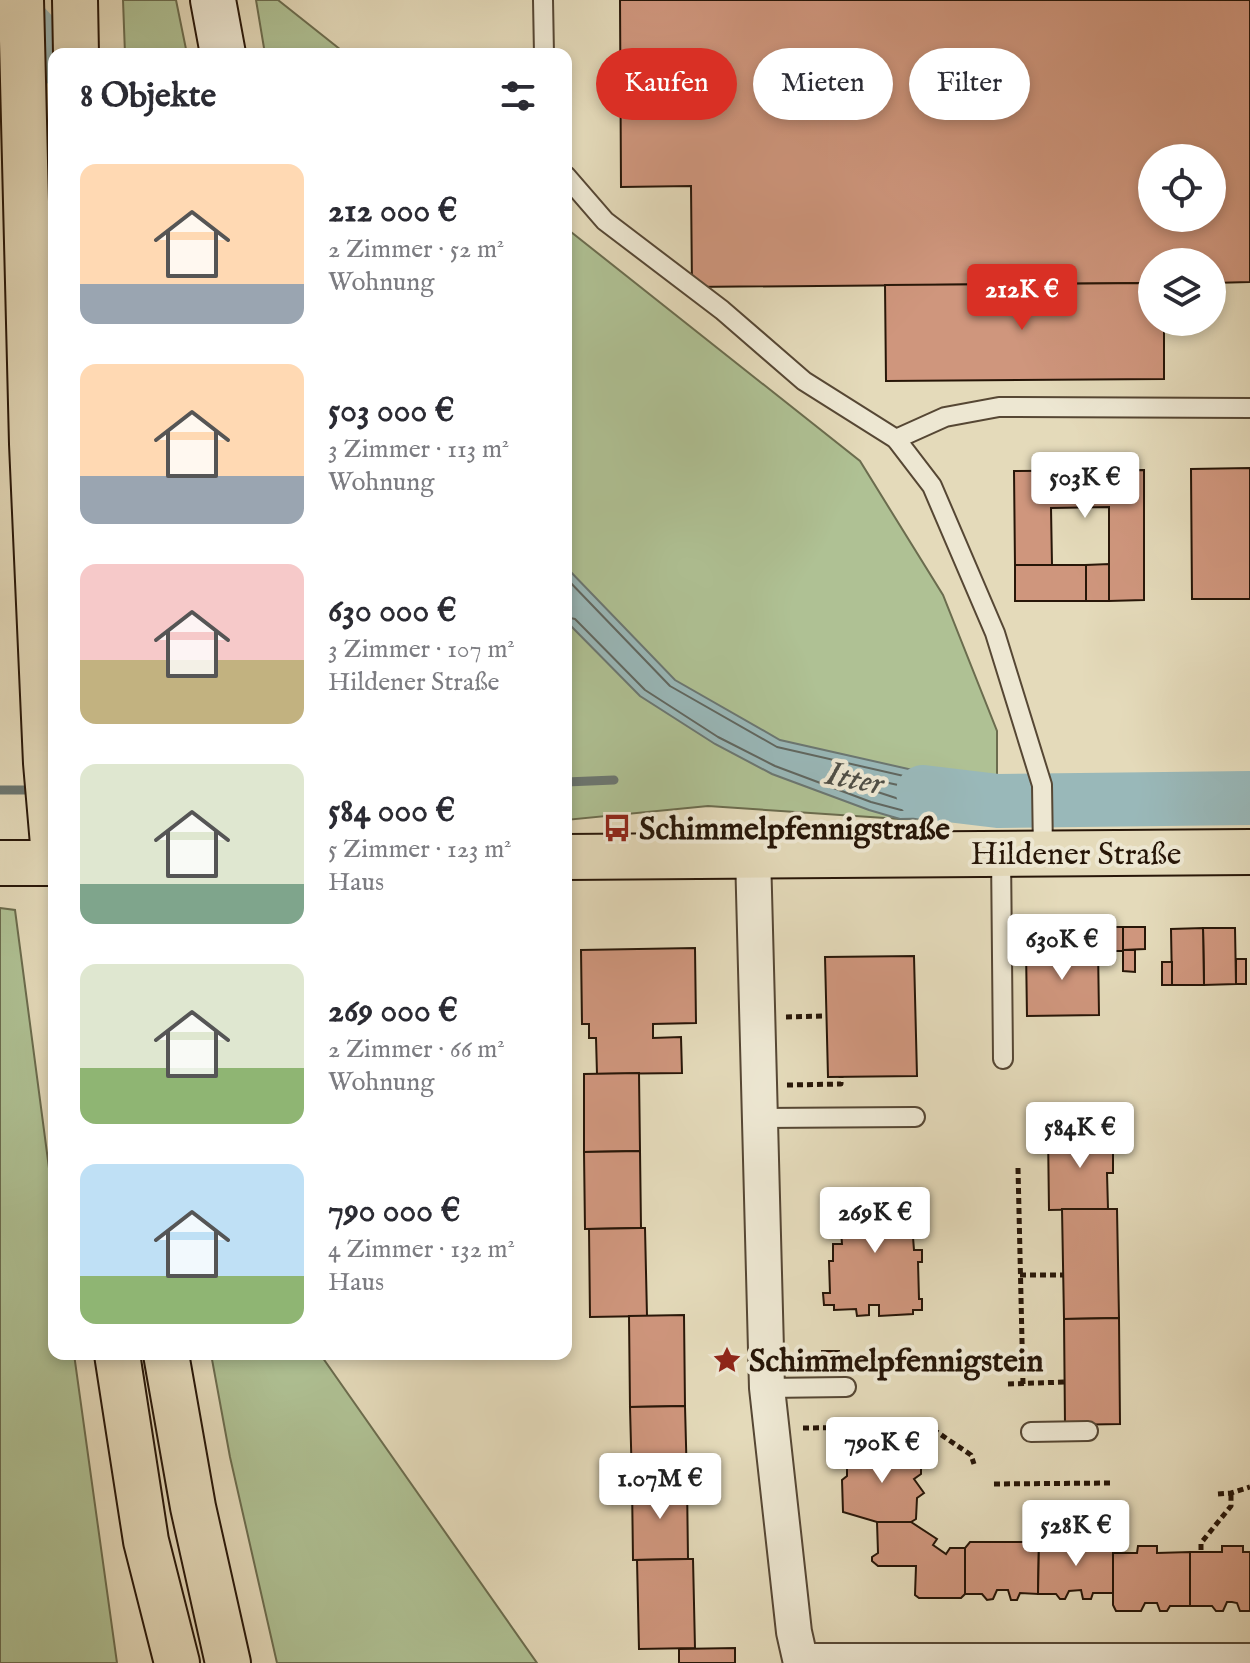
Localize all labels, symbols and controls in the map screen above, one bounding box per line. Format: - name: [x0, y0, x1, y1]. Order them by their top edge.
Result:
- chip: Kaufen: [596, 48, 737, 120]
- chip: Mieten: [753, 48, 893, 120]
- chip: Filter: [909, 48, 1030, 120]
- icon: filters: [496, 74, 540, 118]
- text: 8 Objekte: [80, 75, 216, 118]
- map controls: [1138, 144, 1226, 336]
- button: locate: [1138, 144, 1226, 232]
- text: 212 000 €: [328, 190, 457, 233]
- icon: home: [144, 196, 240, 292]
- text: 2 Zimmer · 52 m²: [328, 233, 504, 266]
- button: layers: [1138, 248, 1226, 336]
- pin: 212K €: [957, 264, 1087, 332]
- text: Wohnung: [328, 266, 434, 299]
- text: 212K €: [985, 273, 1059, 306]
- text: 503 000 €: [328, 390, 454, 433]
- icon: home: [144, 396, 240, 492]
- text: 3 Zimmer · 113 m²: [328, 433, 509, 466]
- pin: 503K €: [1020, 452, 1150, 520]
- text: 503K €: [1049, 461, 1121, 494]
- text: Wohnung: [328, 466, 434, 499]
- text: 630 000 €: [328, 590, 457, 633]
- icon: home: [144, 596, 240, 692]
- text: 3 Zimmer · 107 m²: [328, 633, 515, 666]
- text: Hildener Straße: [328, 666, 500, 699]
- water label: Itter: [821, 752, 889, 807]
- text: 584 000 €: [328, 790, 455, 833]
- icon: home: [144, 796, 240, 892]
- place label: Schimmelpfennigstraße: [639, 810, 950, 851]
- bus stop icon: Schimmelpfennigstraße: [602, 813, 632, 843]
- text: 5 Zimmer · 123 m²: [328, 833, 512, 866]
- street label: Hildener Straße: [970, 835, 1182, 876]
- text: Haus: [328, 866, 384, 899]
- pin: 630K €: [997, 914, 1127, 982]
- text: 630K €: [1025, 923, 1099, 956]
- text: 269 000 €: [328, 990, 458, 1033]
- icon: home: [144, 996, 240, 1092]
- text: 2 Zimmer · 66 m²: [328, 1033, 505, 1066]
- text: Wohnung: [328, 1066, 434, 1099]
- pin: 584K €: [1015, 1102, 1145, 1170]
- text: 584K €: [1044, 1111, 1116, 1144]
- pin: 269K €: [810, 1187, 940, 1255]
- text: 790 000 €: [328, 1190, 460, 1233]
- icon: home: [144, 1196, 240, 1292]
- text: 269K €: [838, 1196, 912, 1229]
- text: 4 Zimmer · 132 m²: [328, 1233, 515, 1266]
- text: Haus: [328, 1266, 384, 1299]
- place label: Schimmelpfennigstein: [749, 1342, 1043, 1383]
- place icon: Schimmelpfennigstein: [712, 1345, 742, 1375]
- pin: 790K €: [817, 1417, 947, 1485]
- text: 790K €: [844, 1426, 920, 1459]
- pin: 1.07M €: [586, 1453, 734, 1521]
- text: 1.07M €: [617, 1462, 703, 1495]
- pin: 528K €: [1011, 1500, 1141, 1568]
- text: 528K €: [1040, 1509, 1112, 1542]

